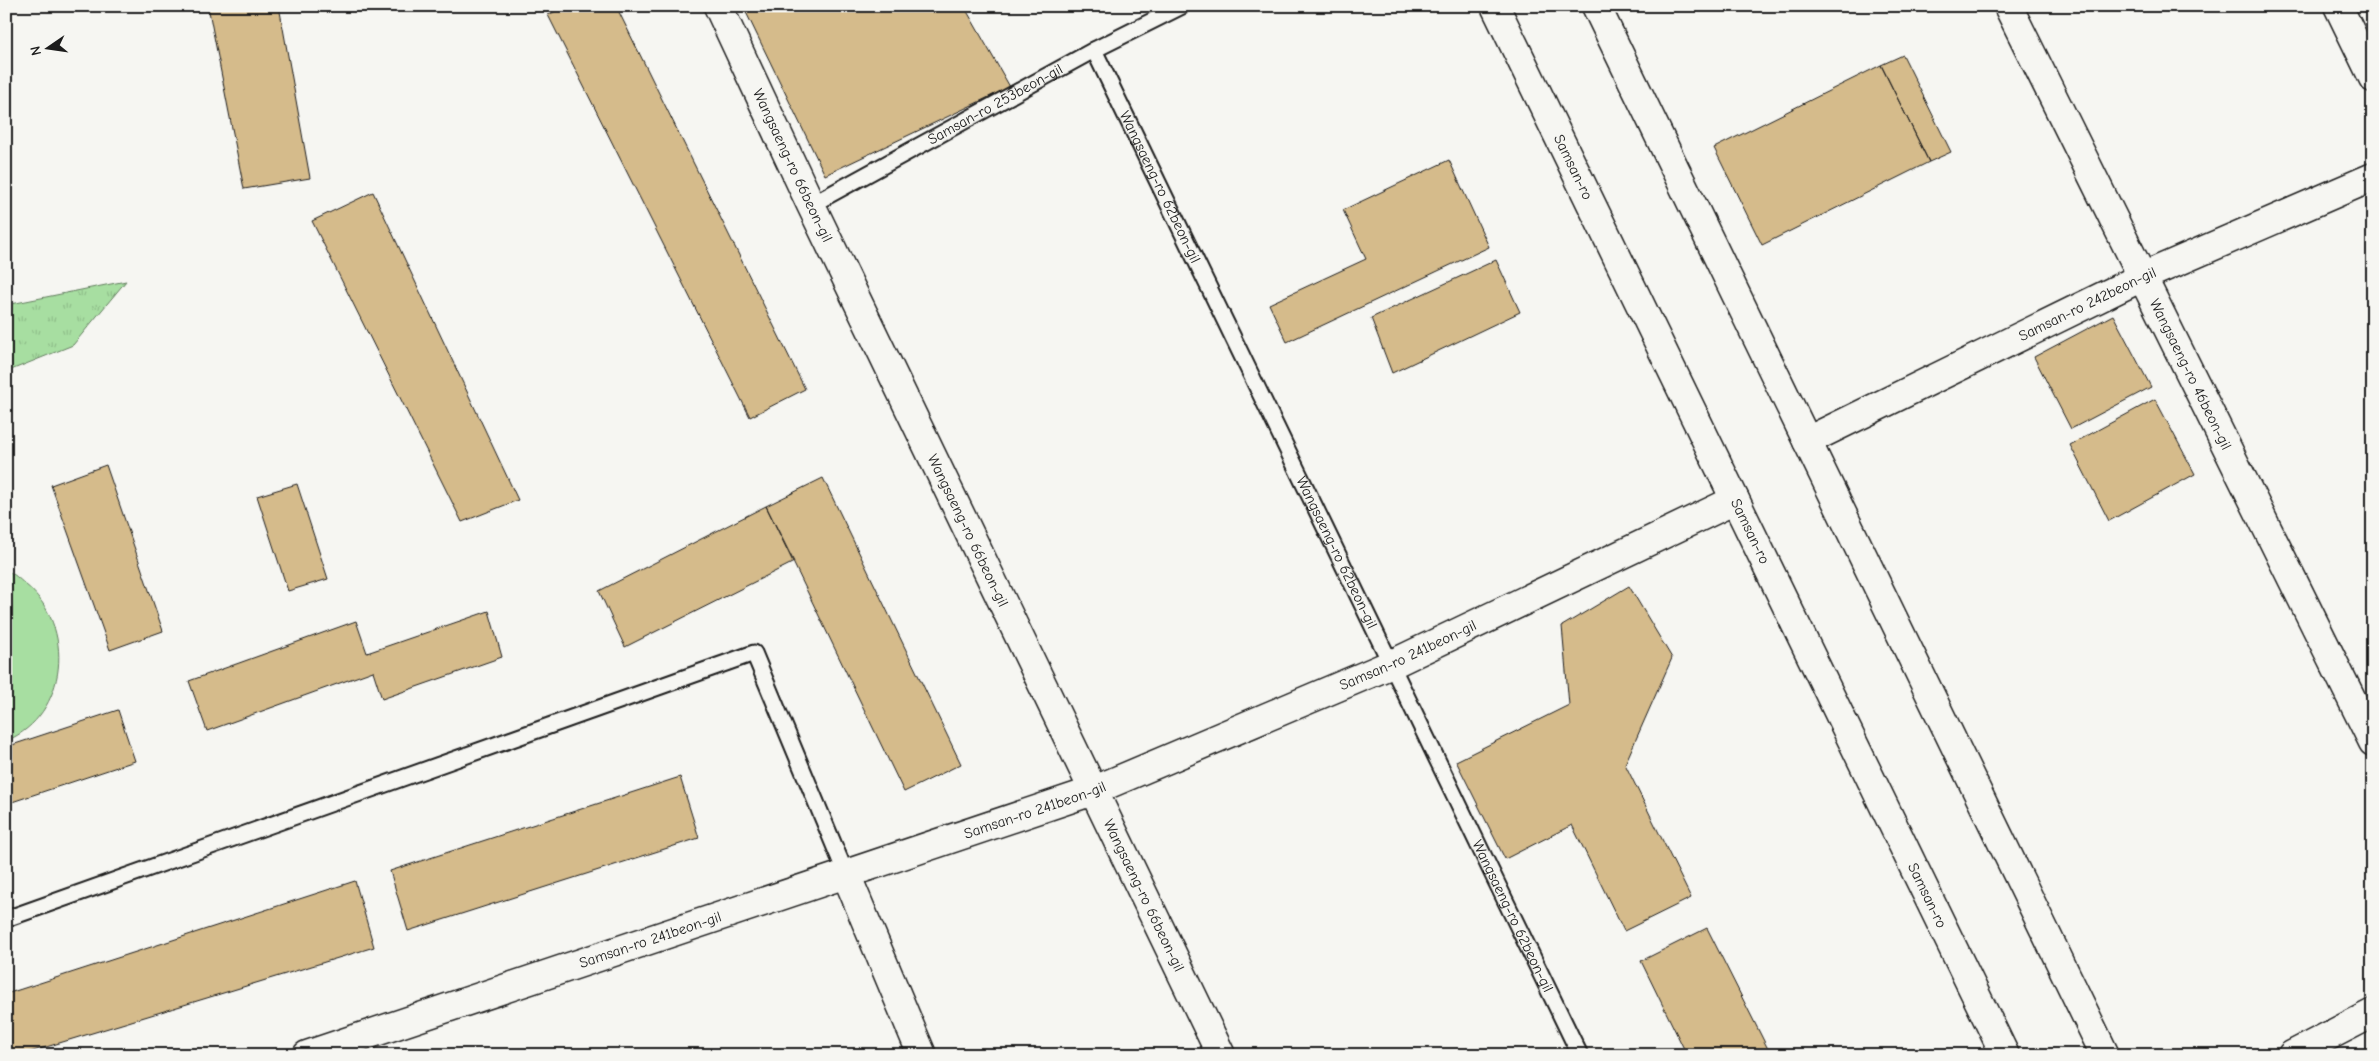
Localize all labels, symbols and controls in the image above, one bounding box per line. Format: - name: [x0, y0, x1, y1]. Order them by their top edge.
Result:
- north arrow: [22, 22, 72, 72]
- text: N: [27, 44, 45, 57]
- street label: Samsan-ro 253beon-gil: [924, 60, 1066, 148]
- street label: Wangsaeng-ro 66beon-gil: [749, 86, 836, 245]
- street label: Wangsaeng-ro 62beon-gil: [1116, 108, 1205, 266]
- street label: Samsan-ro: [1550, 131, 1597, 203]
- street label: Samsan-ro 242beon-gil: [2016, 263, 2159, 345]
- street label: Wangsaeng-ro 46beon-gil: [2146, 296, 2236, 453]
- street label: Wangsaeng-ro 66beon-gil: [924, 451, 1012, 610]
- street label: Wangsaeng-ro 62beon-gil: [1292, 473, 1381, 631]
- street label: Samsan-ro: [1727, 496, 1774, 567]
- street label: Samsan-ro 241beon-gil: [1337, 616, 1479, 694]
- street label: Samsan-ro 241beon-gil: [962, 777, 1109, 843]
- street label: Wangsaeng-ro 66beon-gil: [1100, 816, 1188, 974]
- street label: Wangsaeng-ro 62beon-gil: [1468, 837, 1557, 995]
- street label: Samsan-ro: [1904, 860, 1951, 931]
- street label: Samsan-ro 241beon-gil: [577, 908, 724, 972]

